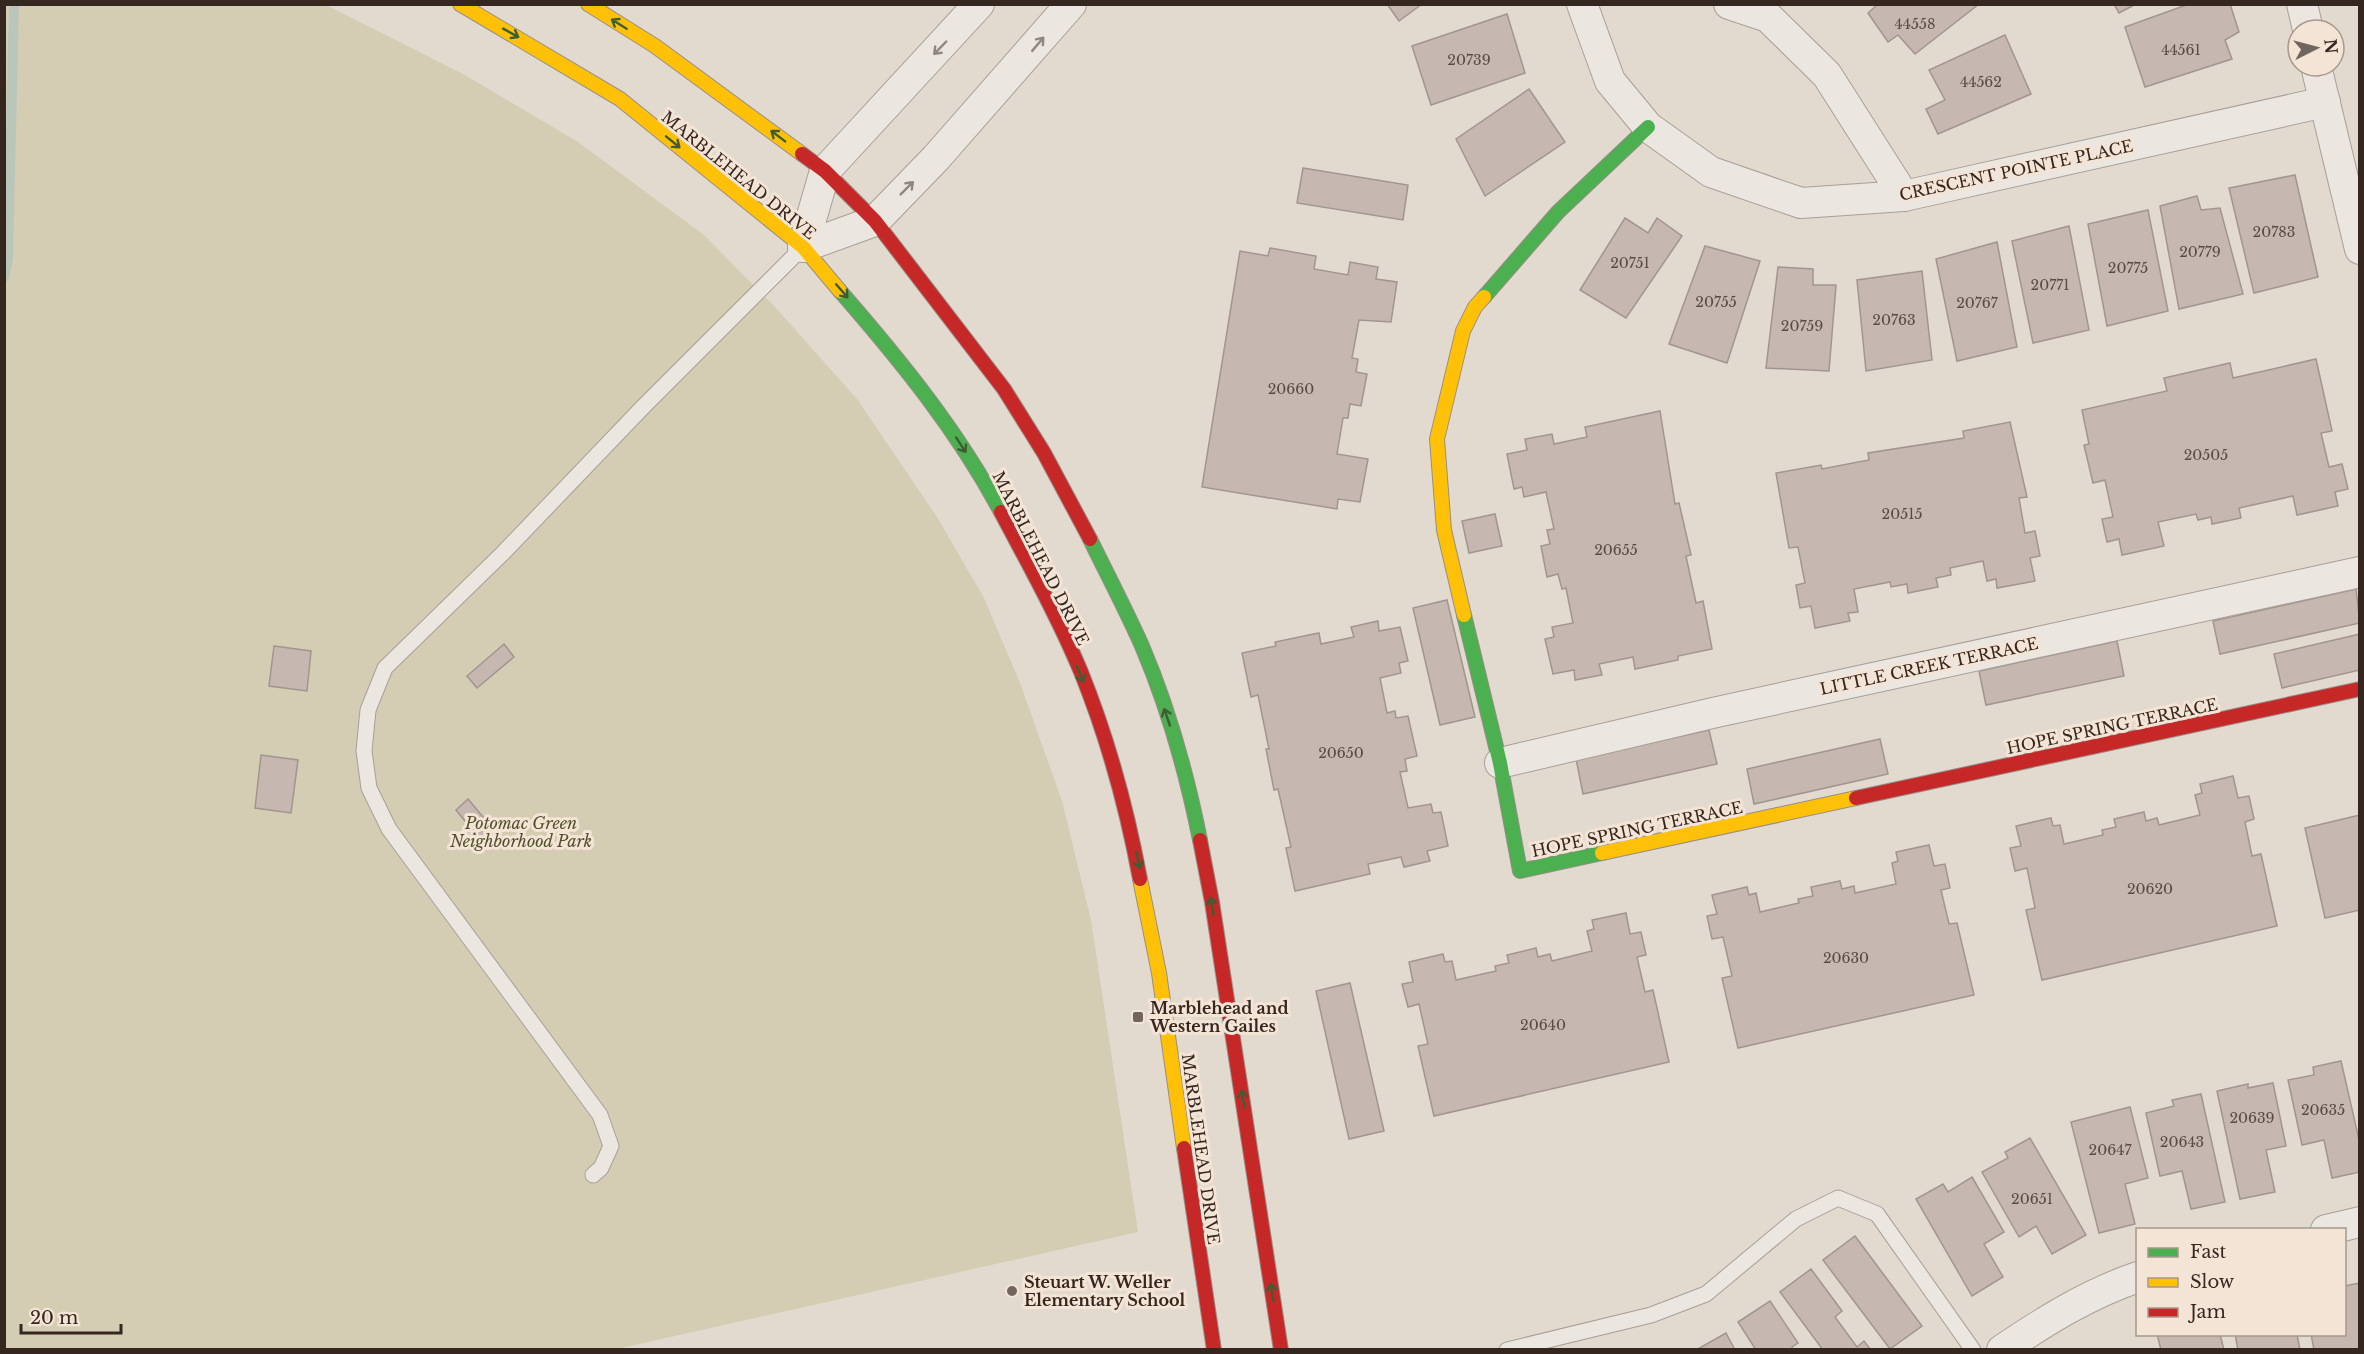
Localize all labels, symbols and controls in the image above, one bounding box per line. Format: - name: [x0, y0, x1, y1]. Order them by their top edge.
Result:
- house number: 44558: [1895, 15, 1935, 33]
- one-way arrow: [611, 17, 628, 29]
- north arrow: [2286, 18, 2346, 78]
- one-way arrow: [502, 27, 519, 39]
- one-way arrow: [1031, 36, 1044, 52]
- text: N: [2320, 38, 2342, 55]
- one-way arrow: [933, 41, 947, 56]
- house number: 44561: [2161, 41, 2201, 59]
- house number: 20739: [1447, 51, 1491, 69]
- house number: 44562: [1960, 73, 2002, 91]
- street label: MARBLEHEAD DRIVE: [658, 107, 820, 243]
- one-way arrow: [771, 129, 787, 142]
- one-way arrow: [664, 135, 680, 148]
- street label: CRESCENT POINTE PLACE: [1897, 135, 2135, 205]
- one-way arrow: [899, 181, 914, 196]
- house number: 20783: [2253, 223, 2295, 241]
- house number: 20779: [2179, 243, 2221, 261]
- house number: 20751: [1610, 254, 1650, 272]
- house number: 20775: [2108, 259, 2148, 277]
- house number: 20771: [2031, 276, 2069, 294]
- one-way arrow: [835, 283, 848, 299]
- house number: 20755: [1695, 293, 1737, 311]
- house number: 20767: [1956, 294, 1999, 312]
- house number: 20763: [1872, 311, 1916, 329]
- house number: 20759: [1781, 317, 1823, 335]
- house number: 20660: [1268, 380, 1314, 398]
- one-way arrow: [956, 436, 968, 453]
- house number: 20505: [2184, 446, 2228, 464]
- street label: MARBLEHEAD DRIVE: [988, 468, 1094, 648]
- house number: 20515: [1882, 505, 1922, 523]
- house number: 20655: [1594, 541, 1638, 559]
- street label: LITTLE CREEK TERRACE: [1818, 633, 2040, 699]
- one-way arrow: [1075, 664, 1086, 682]
- street label: HOPE SPRING TERRACE: [2005, 694, 2219, 758]
- one-way arrow: [1161, 708, 1172, 727]
- house number: 20650: [1318, 744, 1364, 762]
- street label: HOPE SPRING TERRACE: [1530, 797, 1744, 861]
- park label: Potomac Green Neighborhood Park: [449, 813, 592, 851]
- one-way arrow: [1132, 850, 1144, 869]
- house number: 20620: [2127, 880, 2173, 898]
- one-way arrow: [1206, 897, 1217, 917]
- house number: 20630: [1823, 949, 1869, 967]
- place label: Marblehead and Western Gailes: [1149, 998, 1289, 1036]
- marker: Marblehead and Western Gailes: [1131, 1010, 1145, 1024]
- house number: 20640: [1520, 1016, 1566, 1034]
- street label: MARBLEHEAD DRIVE: [1178, 1052, 1224, 1246]
- one-way arrow: [1237, 1090, 1248, 1109]
- house number: 20635: [2301, 1101, 2345, 1119]
- house number: 20639: [2229, 1109, 2275, 1127]
- house number: 20643: [2160, 1133, 2204, 1151]
- house number: 20647: [2089, 1141, 2132, 1159]
- house number: 20651: [2011, 1190, 2053, 1208]
- legend: [2136, 1228, 2346, 1336]
- text: Fast: [2190, 1241, 2227, 1263]
- text: Slow: [2190, 1271, 2235, 1293]
- place label: Steuart W. Weller Elementary School: [1024, 1272, 1186, 1310]
- one-way arrow: [1267, 1282, 1278, 1302]
- marker: Steuart W. Weller Elementary School: [1005, 1284, 1019, 1298]
- scale bar: [21, 1297, 122, 1335]
- text: Jam: [2188, 1301, 2226, 1323]
- text: 20 m: [30, 1307, 78, 1329]

